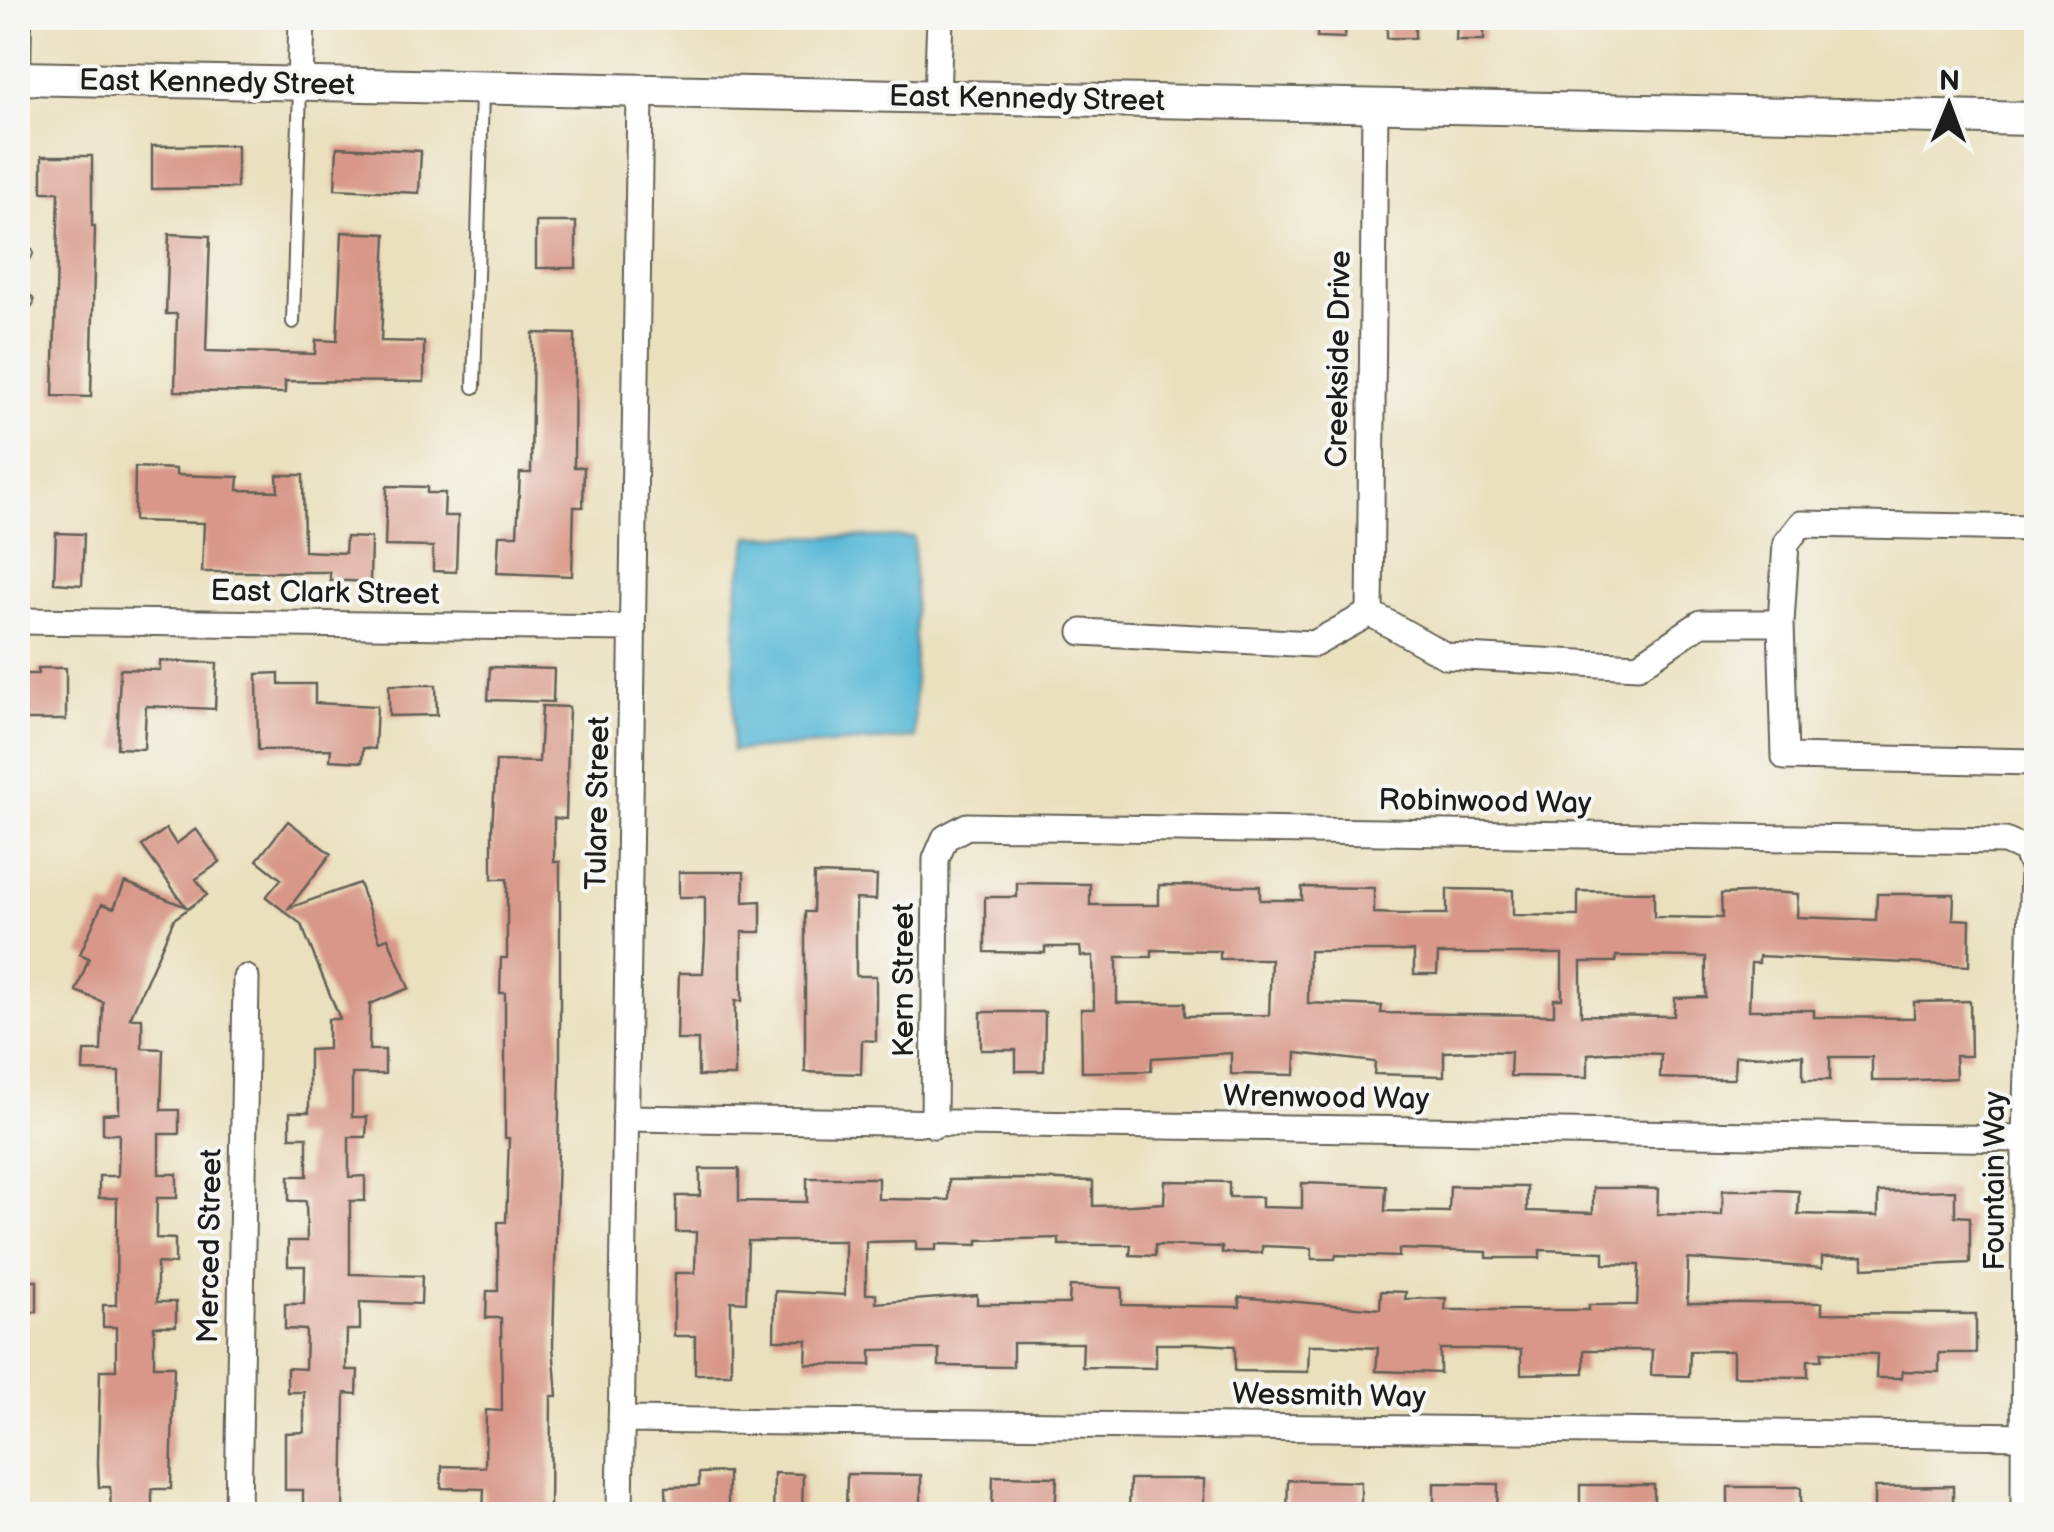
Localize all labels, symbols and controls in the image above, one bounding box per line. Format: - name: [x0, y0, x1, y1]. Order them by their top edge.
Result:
- north arrow: [1899, 55, 1999, 155]
- street label: East Kennedy Street: [79, 63, 355, 103]
- text: N: [1939, 65, 1960, 98]
- street label: East Kennedy Street: [889, 79, 1165, 119]
- street label: Creekside Drive: [1319, 250, 1359, 468]
- street label: East Clark Street: [210, 573, 440, 613]
- street label: Tulare Street: [578, 716, 618, 890]
- street label: Robinwood Way: [1378, 782, 1592, 822]
- street label: Kern Street: [886, 903, 922, 1057]
- street label: Wrenwood Way: [1223, 1078, 1430, 1118]
- street label: Fountain Way: [1977, 1091, 2013, 1271]
- street label: Merced Street: [190, 1148, 230, 1344]
- street label: Wessmith Way: [1232, 1376, 1427, 1416]

